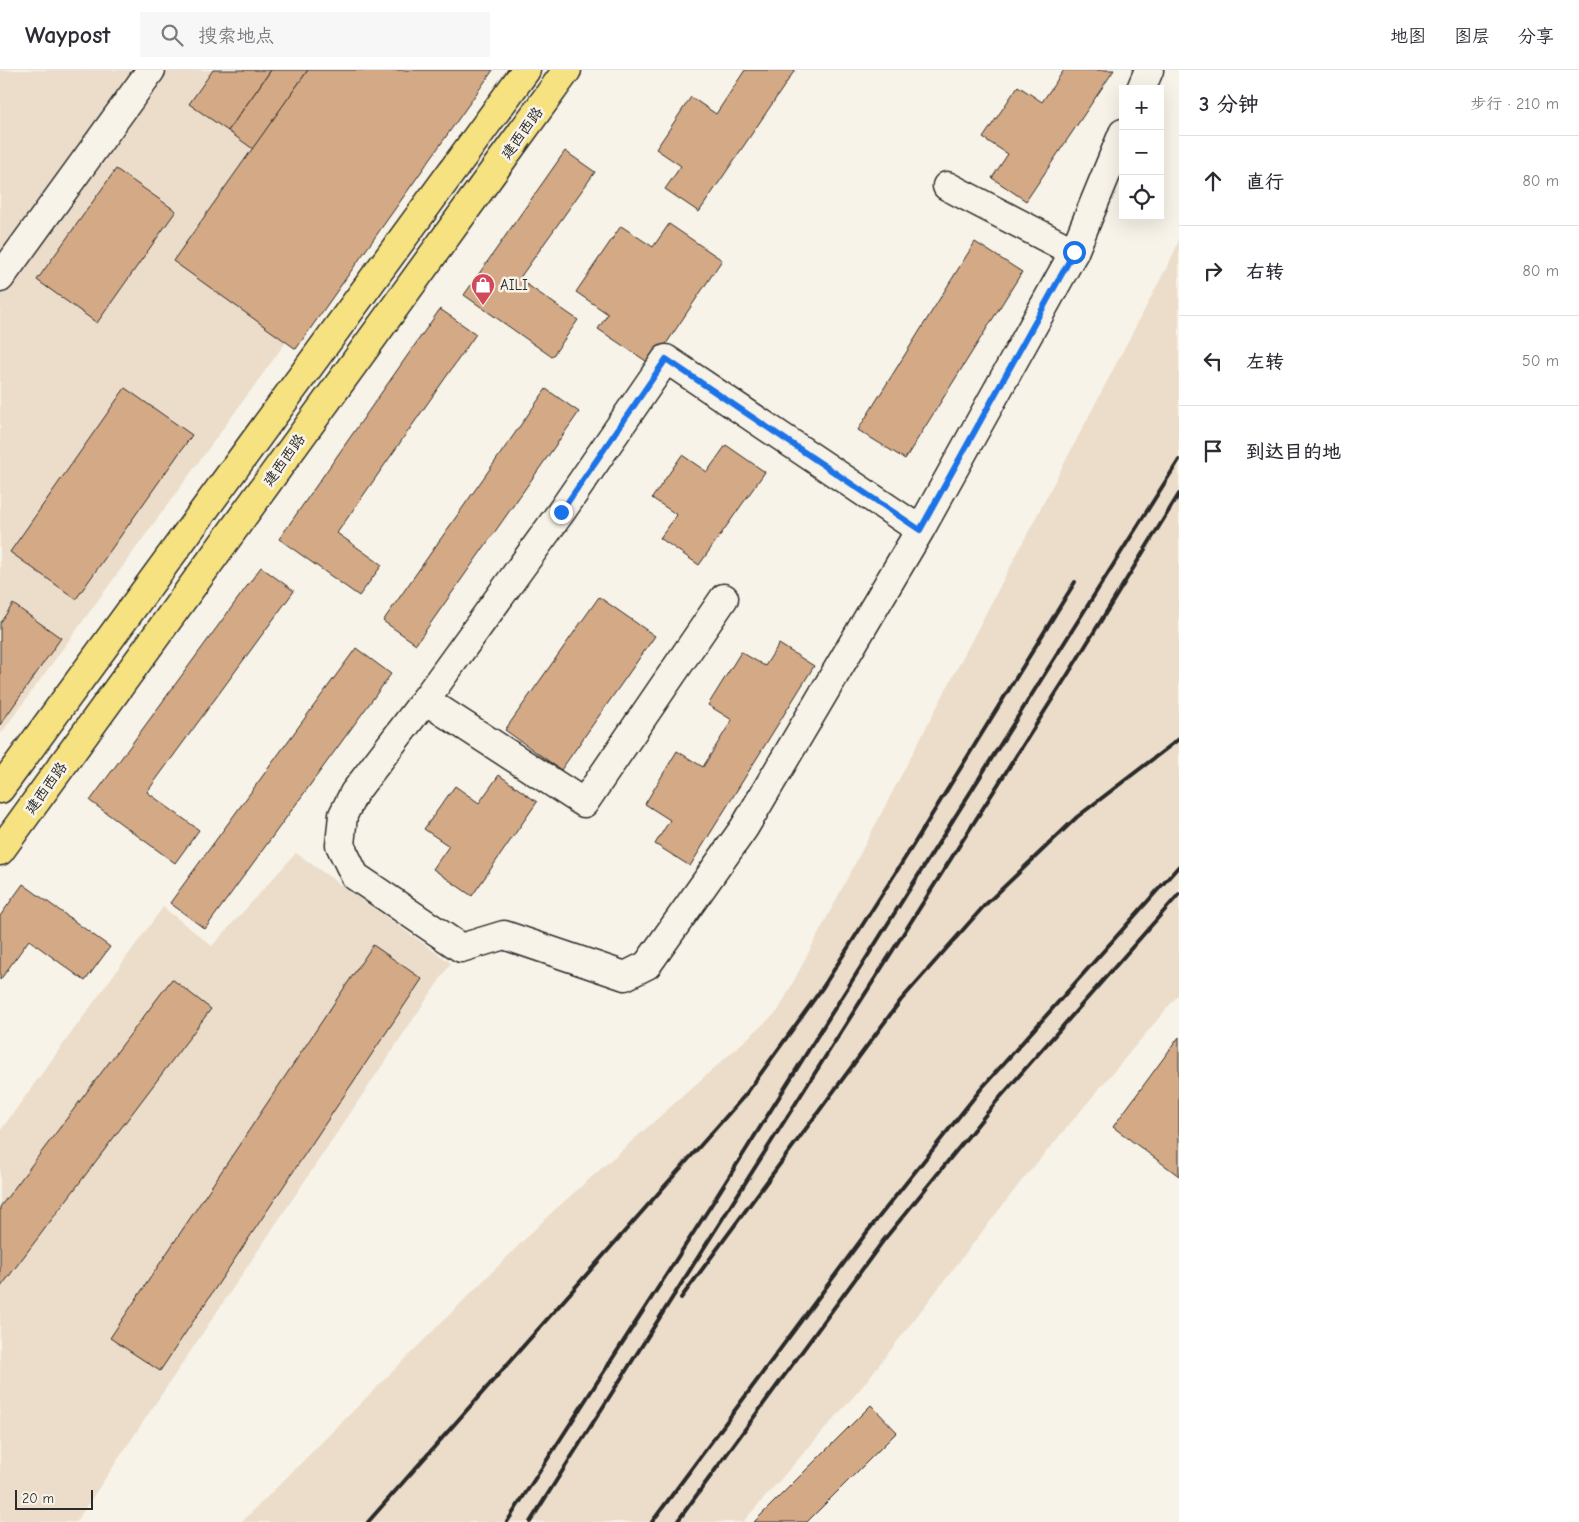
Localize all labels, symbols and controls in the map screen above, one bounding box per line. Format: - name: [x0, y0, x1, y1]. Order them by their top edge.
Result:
- search box: [140, 12, 490, 57]
- text: Waypost: [25, 21, 110, 49]
- icon: search: [158, 21, 186, 49]
- text: 搜索地点: [198, 25, 274, 47]
- text: 地图: [1390, 26, 1426, 47]
- text: 图层: [1454, 26, 1490, 47]
- text: 分享: [1518, 26, 1554, 47]
- map controls: [1119, 85, 1164, 220]
- button: +: [1119, 85, 1164, 130]
- text: 3 分钟: [1199, 92, 1259, 116]
- text: 步行 · 210 m: [1470, 95, 1559, 113]
- street label: 建西西路: [497, 103, 547, 163]
- button: −: [1119, 130, 1164, 175]
- icon: ahead: [1199, 167, 1227, 195]
- text: 直行: [1246, 171, 1284, 193]
- text: 80 m: [1522, 172, 1559, 190]
- button: locate: [1119, 175, 1164, 220]
- route start: [1063, 241, 1086, 264]
- icon: right: [1199, 257, 1227, 285]
- text: 右转: [1246, 261, 1284, 283]
- text: 80 m: [1522, 262, 1559, 280]
- shop icon: AILI: [470, 272, 496, 306]
- place label: AILI: [500, 276, 528, 294]
- icon: left: [1199, 347, 1227, 375]
- text: 左转: [1246, 351, 1284, 373]
- text: 50 m: [1522, 352, 1559, 370]
- street label: 建西西路: [259, 430, 309, 490]
- icon: arrive: [1199, 437, 1227, 465]
- text: 到达目的地: [1246, 441, 1341, 463]
- route end: [550, 501, 573, 524]
- street label: 建西西路: [21, 758, 71, 818]
- scale bar: [15, 1487, 92, 1510]
- text: 20 m: [22, 1490, 54, 1507]

